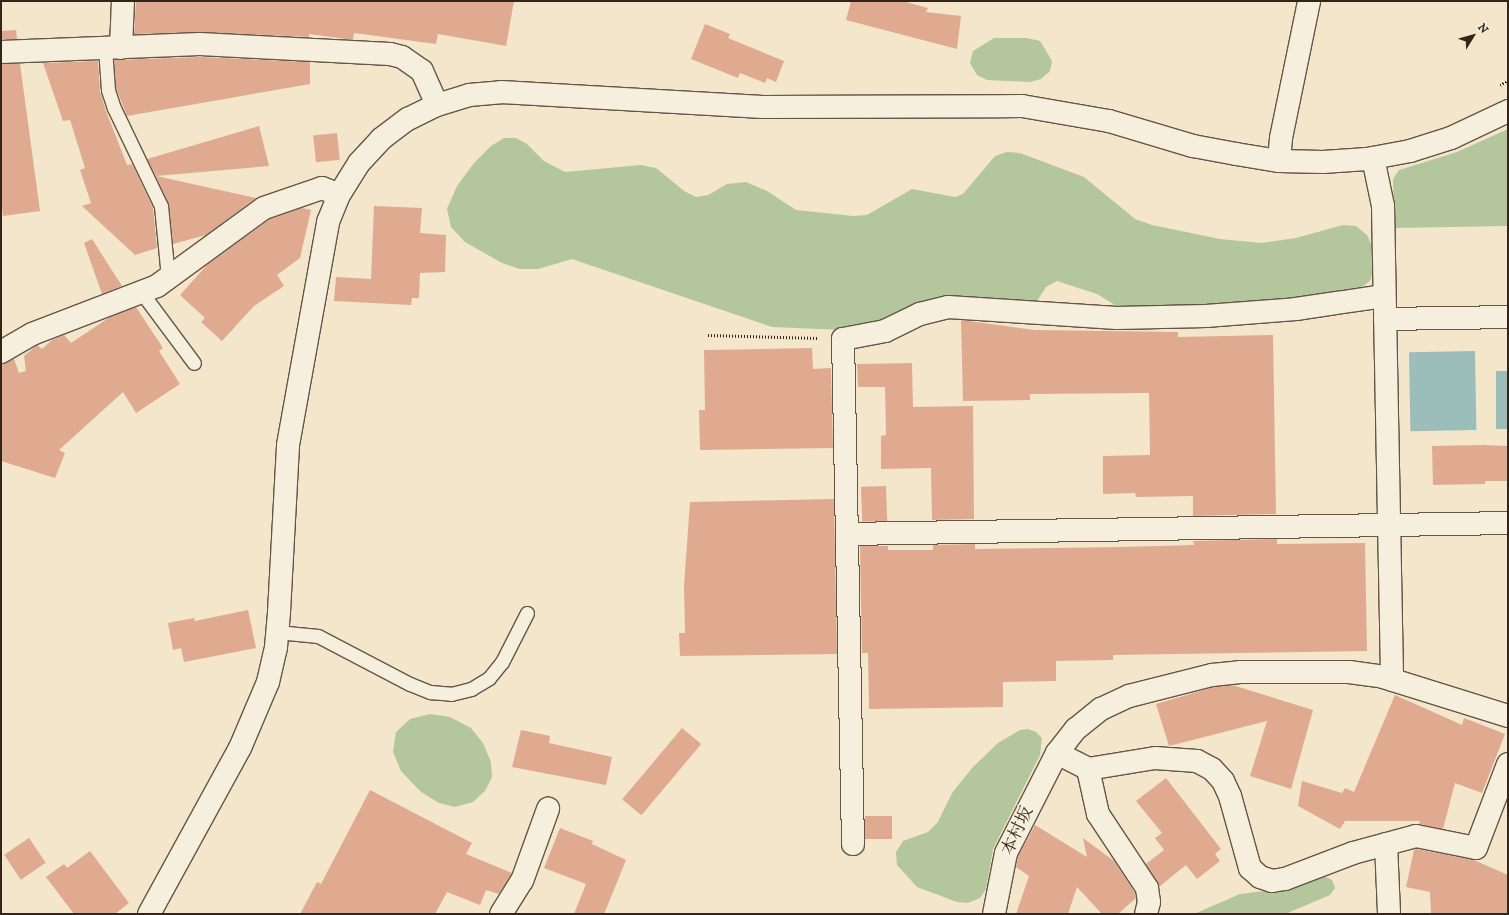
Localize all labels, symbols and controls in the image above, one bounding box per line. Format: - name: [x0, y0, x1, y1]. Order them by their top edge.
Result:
- north arrow: [1453, 16, 1493, 56]
- text: N: [1474, 21, 1491, 37]
- street label: 本村坂: [998, 804, 1038, 858]

